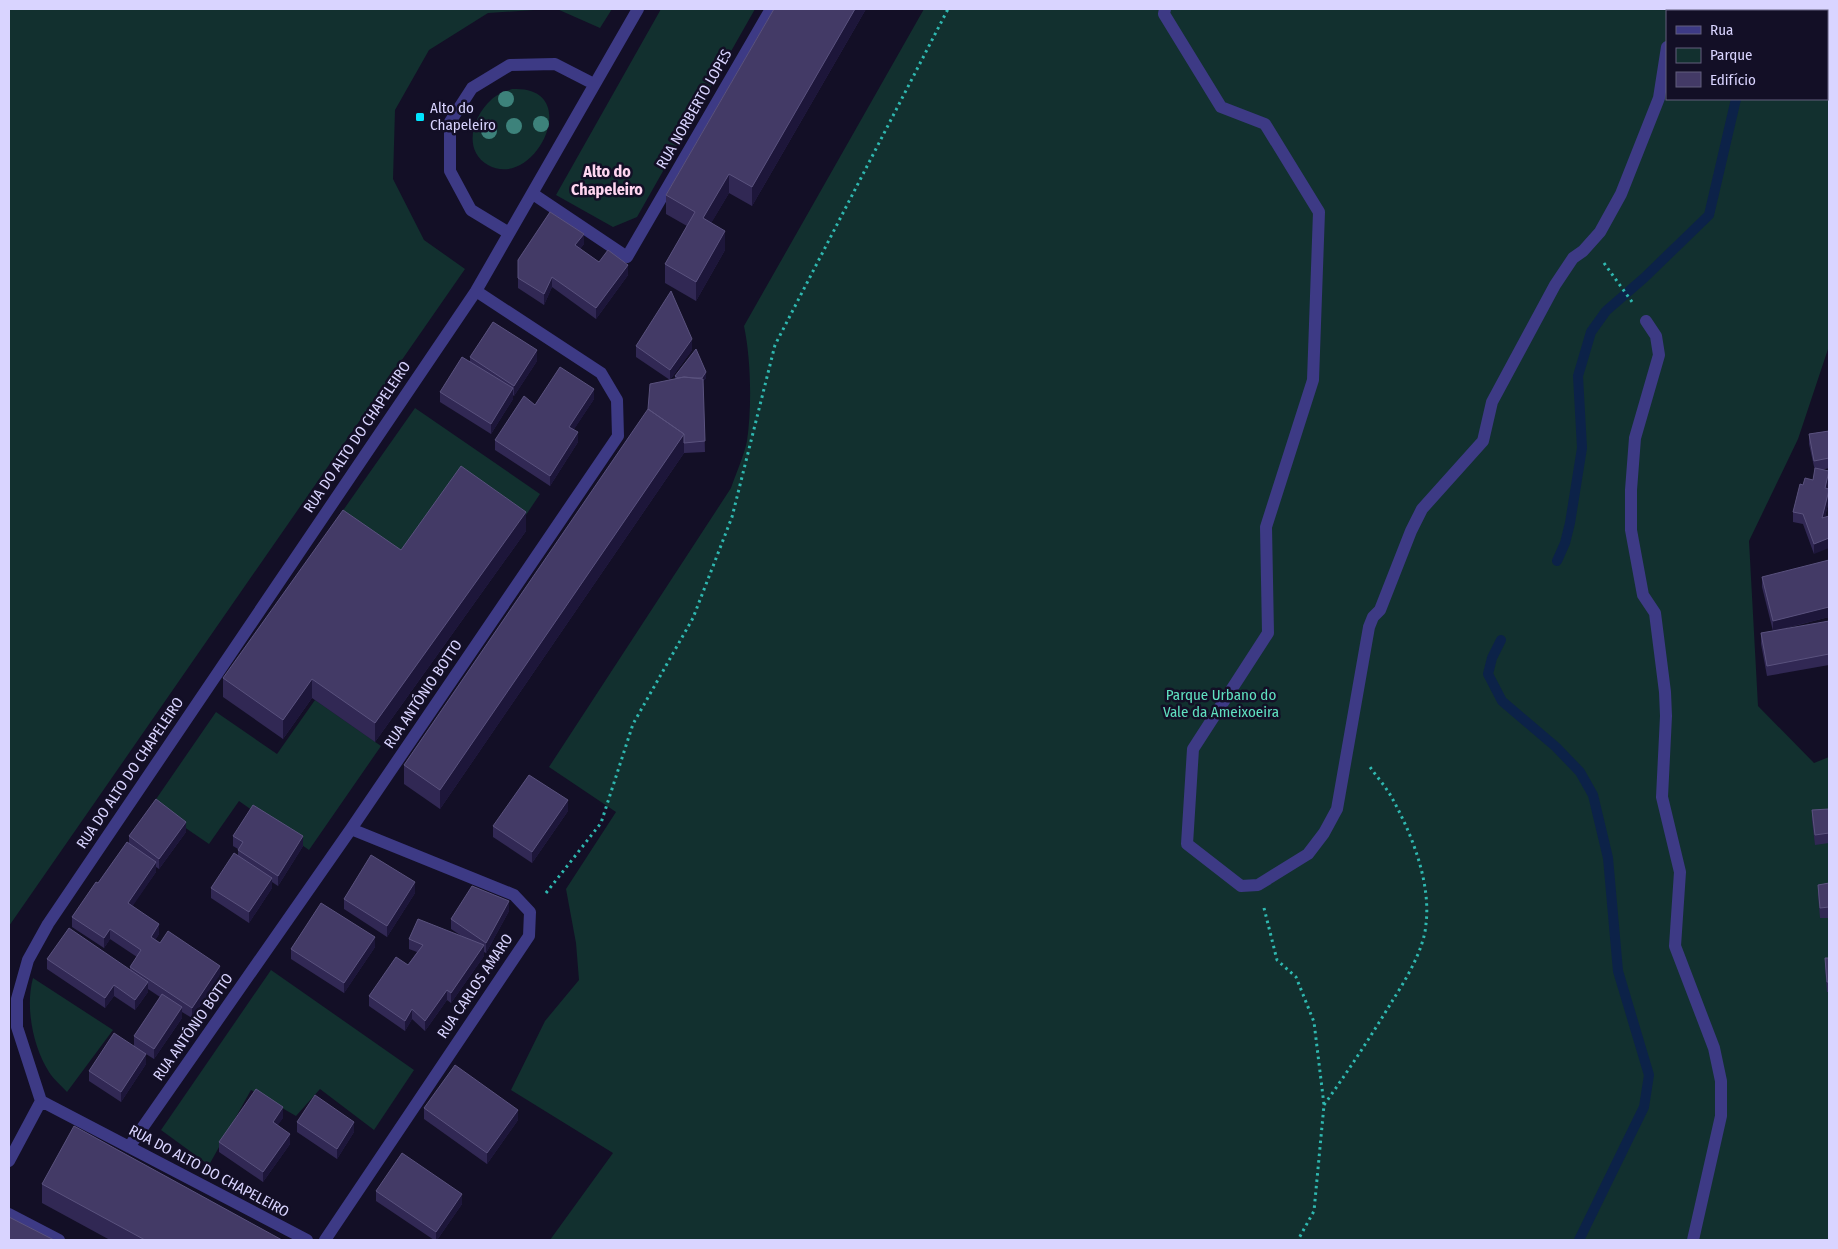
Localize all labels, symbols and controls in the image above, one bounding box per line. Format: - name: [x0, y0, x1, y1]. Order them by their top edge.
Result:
- legend: [1666, 10, 1828, 100]
- text: Rua: [1710, 21, 1733, 39]
- street label: RUA NORBERTO LOPES: [652, 46, 736, 172]
- text: Parque: [1710, 46, 1753, 64]
- text: Edifício: [1710, 71, 1756, 89]
- place label: Alto do Chapeleiro: [430, 99, 496, 134]
- marker: Alto do Chapeleiro: [414, 111, 426, 123]
- district label: Alto do Chapeleiro: [571, 162, 643, 199]
- street label: RUA DO ALTO DO CHAPELEIRO: [300, 358, 414, 516]
- street label: RUA ANTÓNIO BOTTO: [380, 636, 466, 752]
- park label: Parque Urbano do Vale da Ameixoeira: [1163, 686, 1279, 721]
- street label: RUA DO ALTO DO CHAPELEIRO: [73, 694, 187, 852]
- street label: RUA CARLOS AMARO: [433, 930, 517, 1042]
- street label: RUA ANTÓNIO BOTTO: [149, 970, 237, 1084]
- street label: RUA DO ALTO DO CHAPELEIRO: [126, 1121, 292, 1221]

